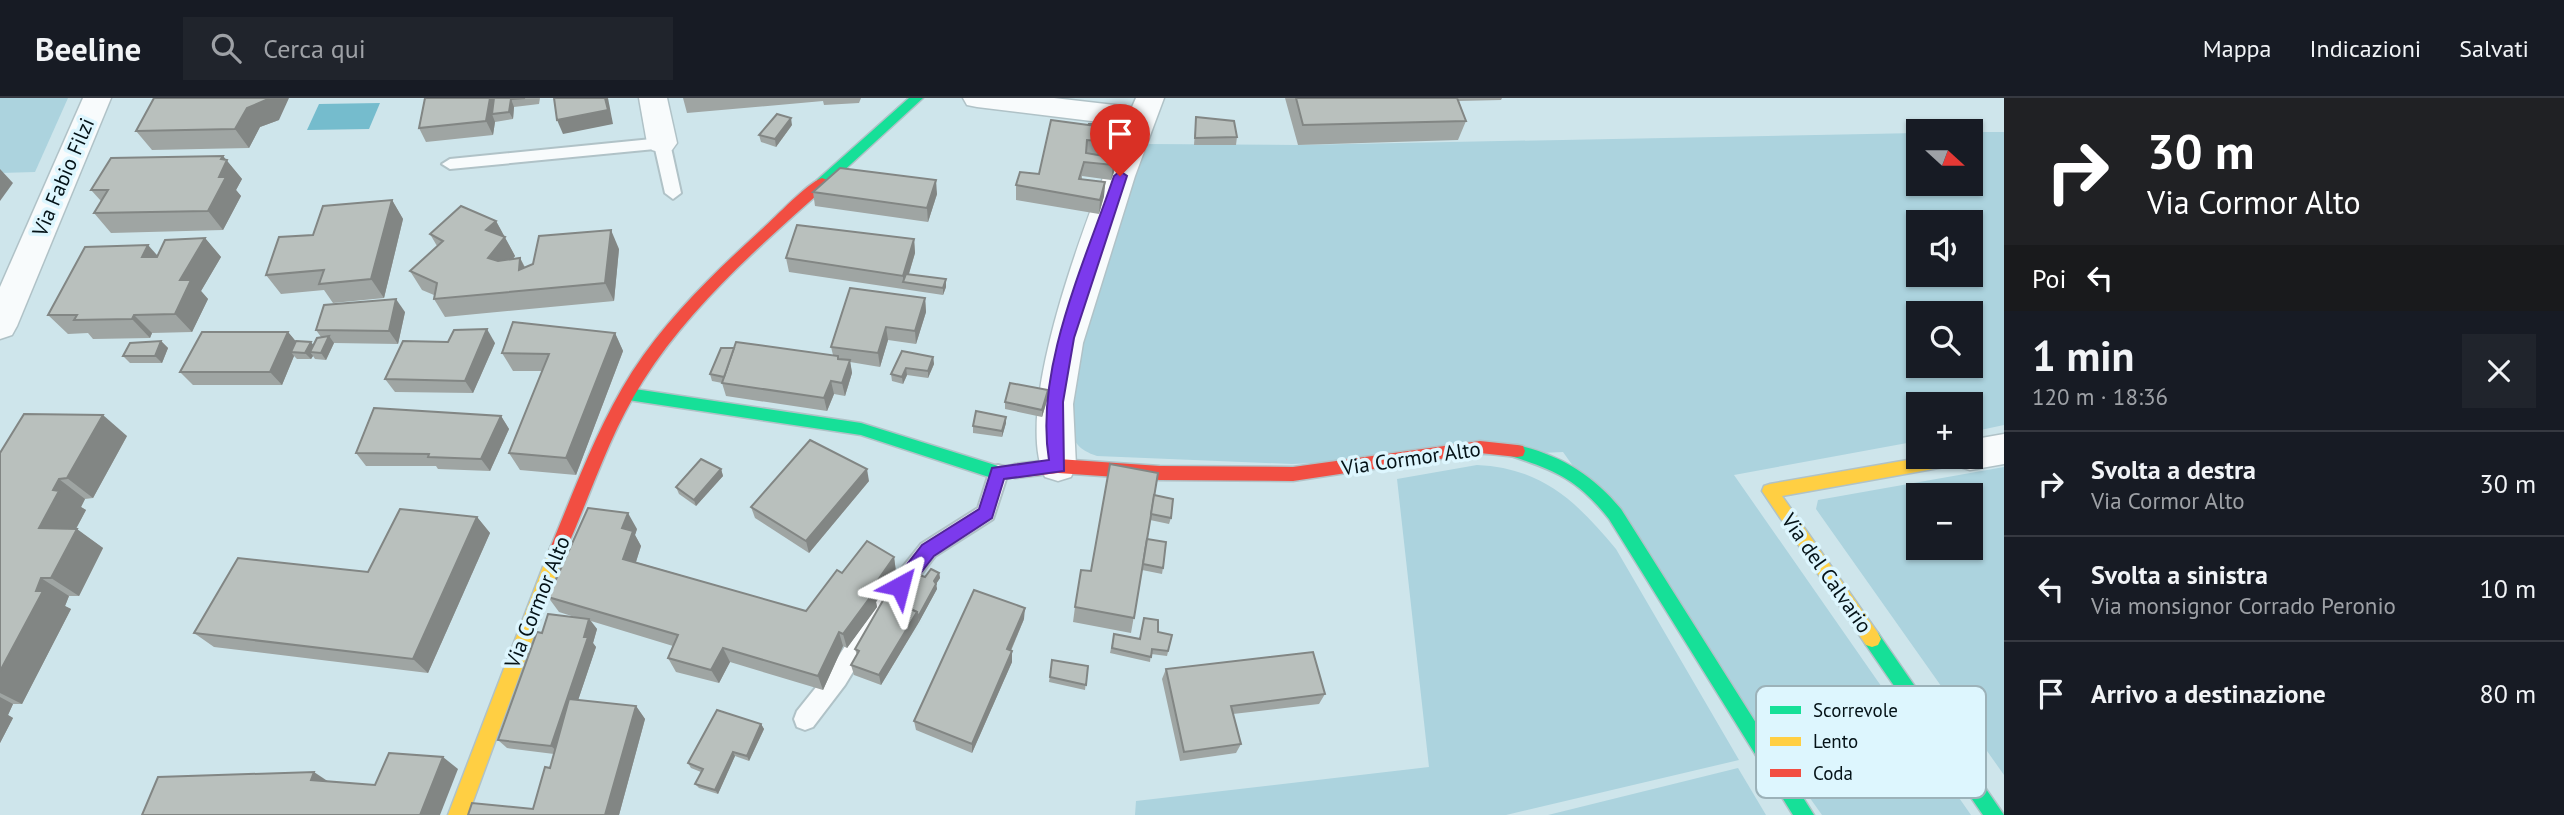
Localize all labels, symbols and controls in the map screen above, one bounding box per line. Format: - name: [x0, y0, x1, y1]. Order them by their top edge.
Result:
- search box: [183, 17, 673, 80]
- text: Beeline: [35, 27, 141, 70]
- icon: search: [207, 29, 245, 67]
- text: Cerca qui: [263, 32, 366, 65]
- text: Mappa: [2203, 33, 2272, 64]
- text: Indicazioni: [2310, 33, 2421, 64]
- text: Salvati: [2459, 33, 2529, 64]
- pin: [1090, 104, 1150, 176]
- street label: Via Fabio Filzi: [26, 114, 100, 241]
- icon: arrive: [1101, 115, 1139, 153]
- north arrow: [1906, 119, 1983, 196]
- map controls: [1906, 119, 1983, 560]
- text: 30 m: [2147, 119, 2254, 183]
- icon: right: [2032, 126, 2123, 217]
- text: Via Cormor Alto: [2147, 181, 2361, 223]
- button: sound: [1906, 210, 1983, 287]
- icon: left: [2081, 259, 2119, 297]
- text: Poi: [2032, 262, 2067, 295]
- button: search: [1906, 301, 1983, 378]
- text: 1 min: [2032, 328, 2134, 383]
- button: close: [2462, 334, 2536, 408]
- text: 120 m · 18:36: [2032, 382, 2168, 411]
- button: +: [1906, 392, 1983, 469]
- street label: Via Cormor Alto: [1339, 435, 1482, 481]
- text: Svolta a destra: [2091, 453, 2256, 486]
- icon: right: [2032, 465, 2070, 503]
- text: 30 m: [2480, 467, 2536, 500]
- button: −: [1906, 483, 1983, 560]
- text: Via Cormor Alto: [2091, 486, 2245, 515]
- street label: Via del Calvario: [1775, 507, 1878, 638]
- street label: Via Cormor Alto: [498, 532, 576, 673]
- position arrow: [863, 549, 937, 623]
- text: Svolta a sinistra: [2091, 558, 2268, 591]
- icon: left: [2032, 570, 2070, 608]
- text: 10 m: [2480, 572, 2536, 605]
- text: Via monsignor Corrado Peronio: [2091, 591, 2396, 620]
- icon: arrive: [2032, 675, 2070, 713]
- text: Arrivo a destinazione: [2091, 677, 2326, 710]
- text: 80 m: [2480, 677, 2536, 710]
- legend: [1756, 686, 1986, 798]
- text: Scorrevole: [1813, 698, 1898, 722]
- text: Lento: [1813, 729, 1858, 753]
- text: Coda: [1813, 761, 1853, 785]

